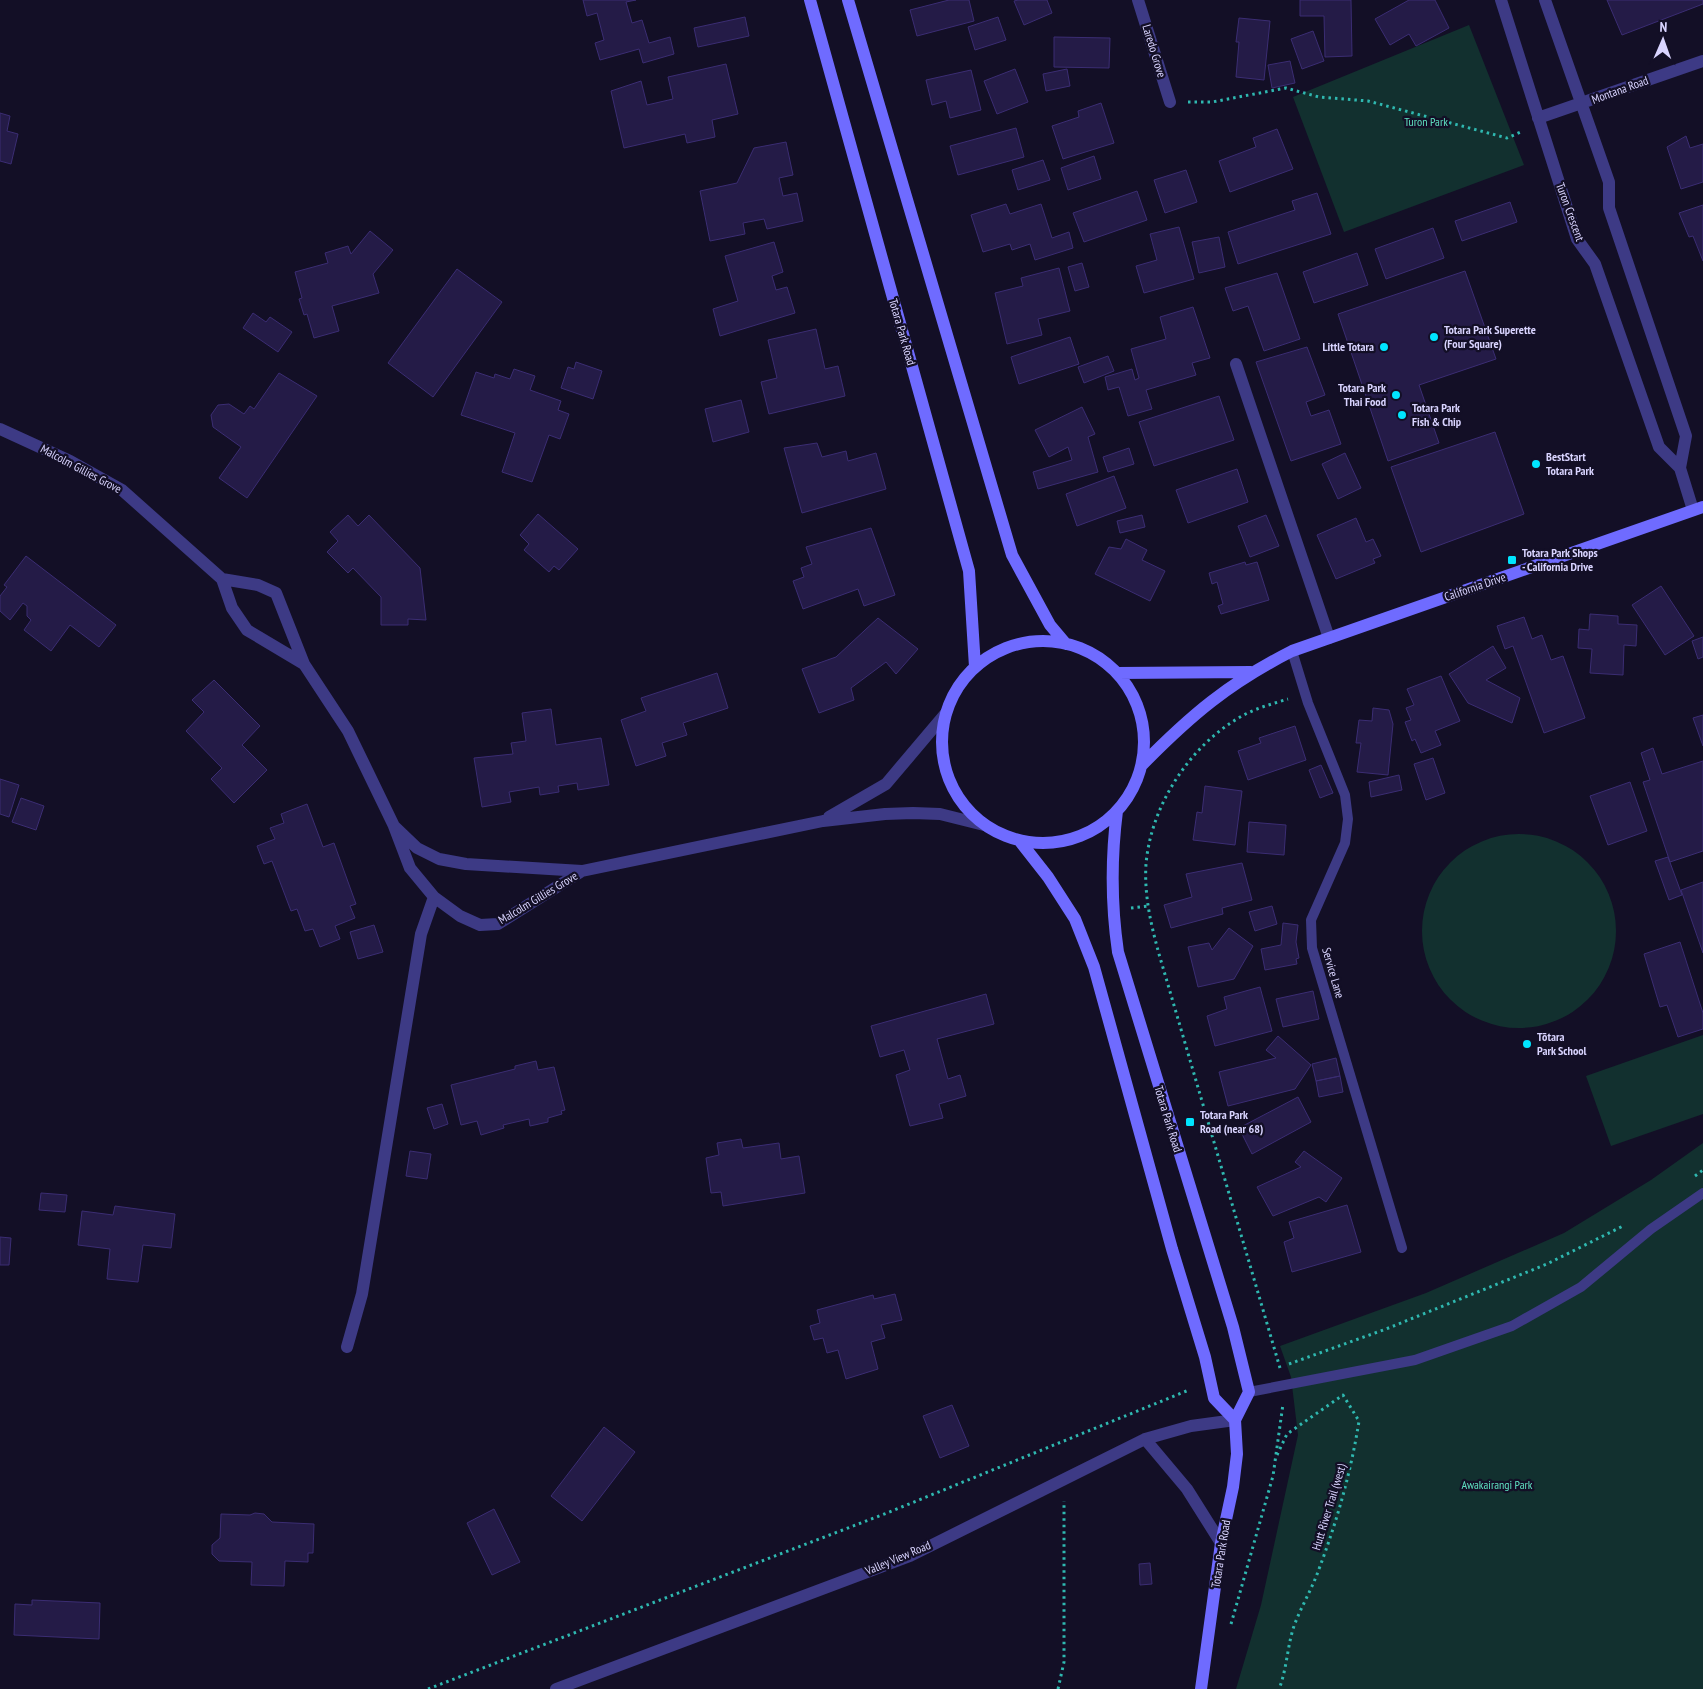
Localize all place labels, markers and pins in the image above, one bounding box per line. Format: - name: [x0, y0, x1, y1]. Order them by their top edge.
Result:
- place label: Totara Park Superette (Four Square): [1444, 322, 1536, 351]
- marker: Totara Park Superette (Four Square): [1428, 331, 1440, 343]
- place label: Little Totara: [1322, 339, 1374, 354]
- marker: Little Totara: [1378, 341, 1390, 353]
- place label: Totara Park Thai Food: [1338, 380, 1386, 409]
- marker: Totara Park Thai Food: [1390, 389, 1402, 401]
- place label: Totara Park Fish & Chip: [1412, 400, 1462, 429]
- marker: Totara Park Fish & Chip: [1396, 409, 1408, 421]
- place label: BestStart Totara Park: [1546, 449, 1594, 478]
- marker: BestStart Totara Park: [1530, 458, 1542, 470]
- place label: Totara Park Shops - California Drive: [1522, 545, 1598, 574]
- marker: Totara Park Shops - California Drive: [1506, 554, 1518, 566]
- place label: Tōtara Park School: [1537, 1029, 1587, 1058]
- marker: Tōtara Park School: [1521, 1038, 1533, 1050]
- place label: Totara Park Road (near 68): [1200, 1107, 1263, 1136]
- marker: Totara Park Road (near 68): [1184, 1116, 1196, 1128]

